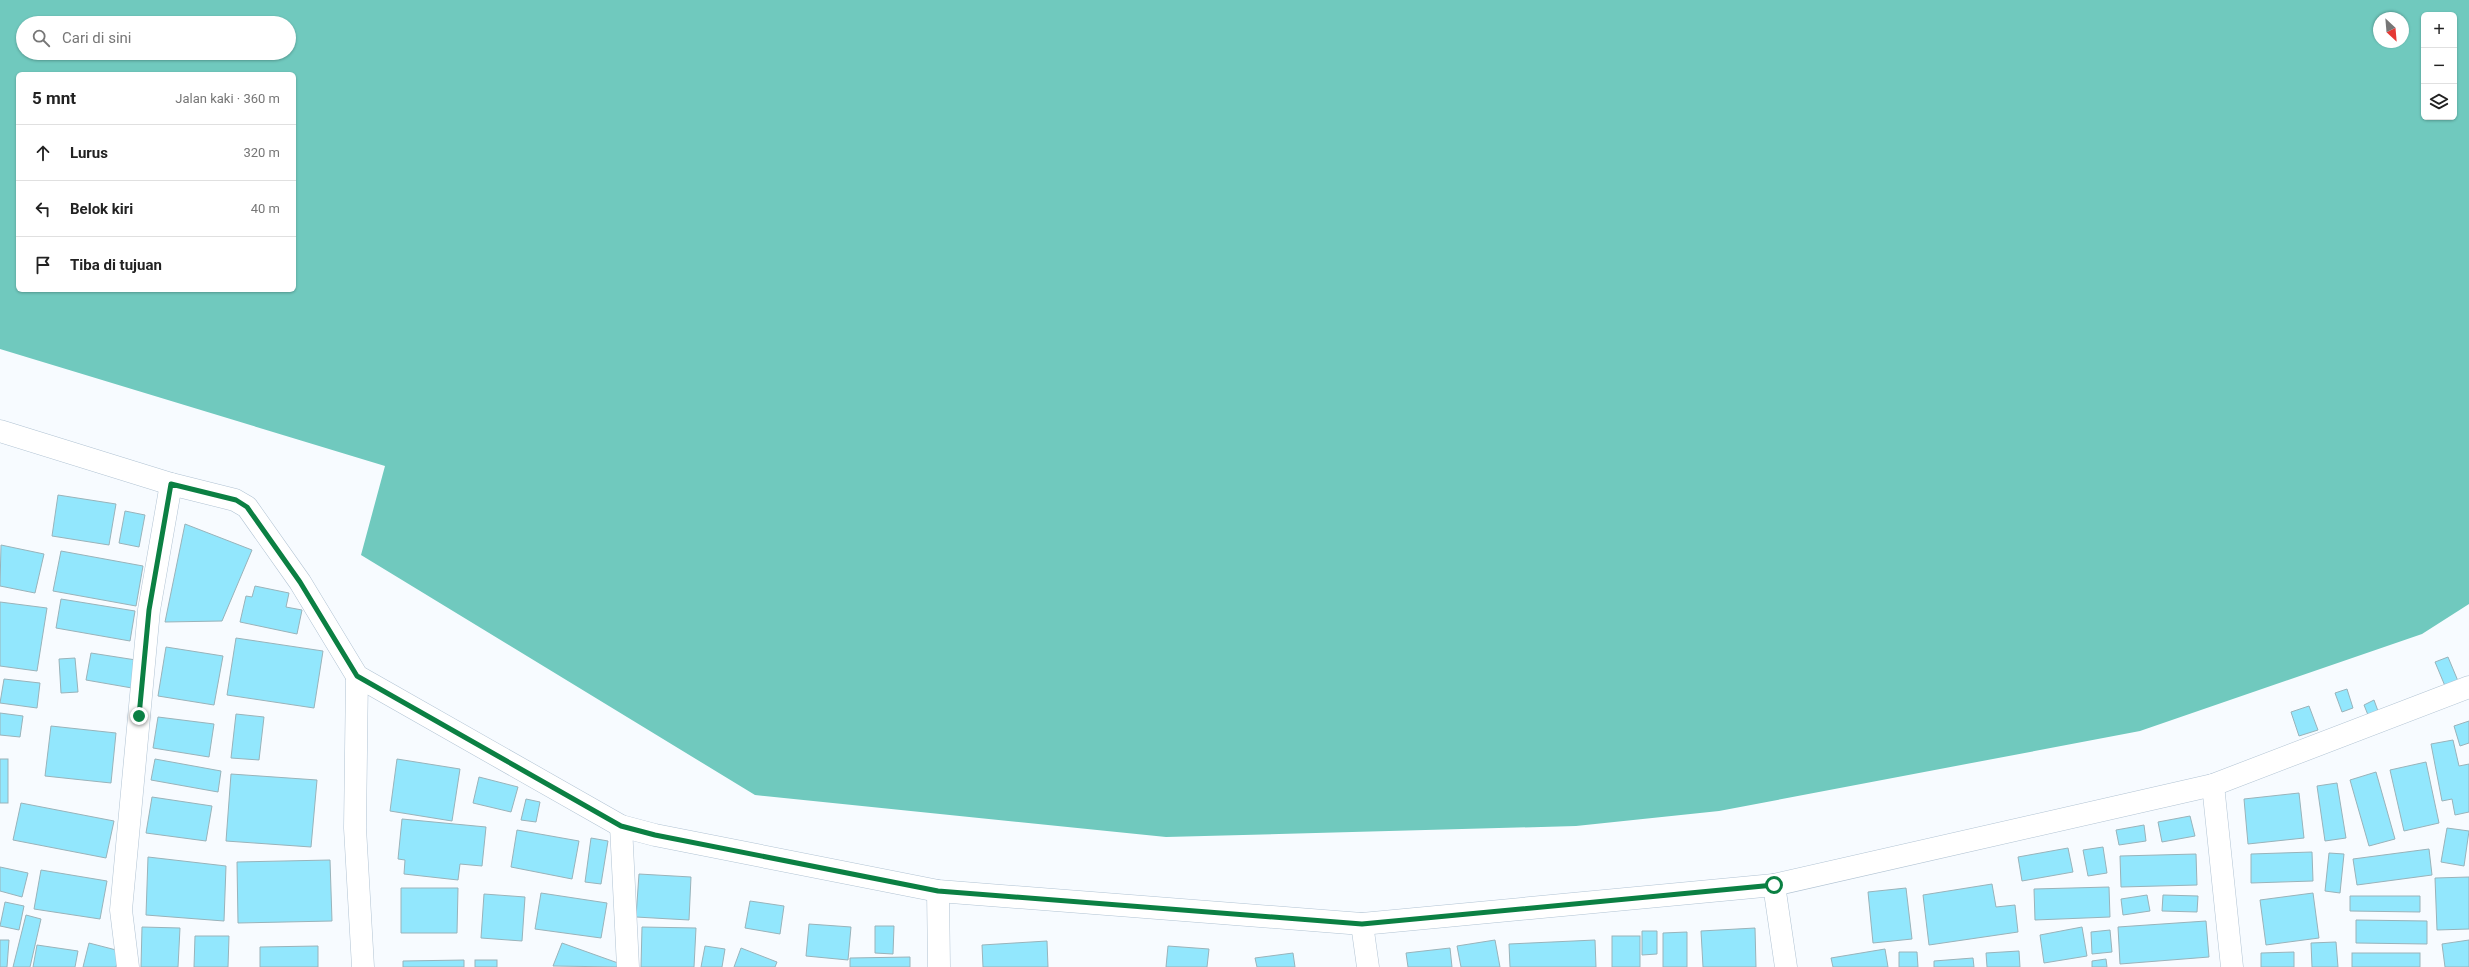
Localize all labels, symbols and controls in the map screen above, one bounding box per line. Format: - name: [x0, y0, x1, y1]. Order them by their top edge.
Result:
- north arrow: [2373, 12, 2409, 48]
- map controls: [2421, 12, 2457, 120]
- button: +: [2421, 12, 2457, 48]
- search box: [16, 16, 296, 60]
- icon: search: [30, 27, 52, 49]
- text: Cari di sini: [62, 29, 132, 47]
- button: −: [2421, 48, 2457, 84]
- button: layers: [2421, 84, 2457, 120]
- text: 5 mnt: [32, 88, 76, 108]
- text: Jalan kaki · 360 m: [175, 91, 280, 106]
- icon: ahead: [32, 142, 54, 164]
- text: Lurus: [70, 144, 108, 162]
- text: 320 m: [243, 145, 280, 160]
- icon: left: [32, 198, 54, 220]
- text: Belok kiri: [70, 200, 133, 218]
- text: 40 m: [251, 201, 280, 216]
- icon: arrive: [32, 254, 54, 276]
- text: Tiba di tujuan: [70, 256, 162, 274]
- route end: [130, 707, 148, 725]
- route start: [1765, 876, 1783, 894]

